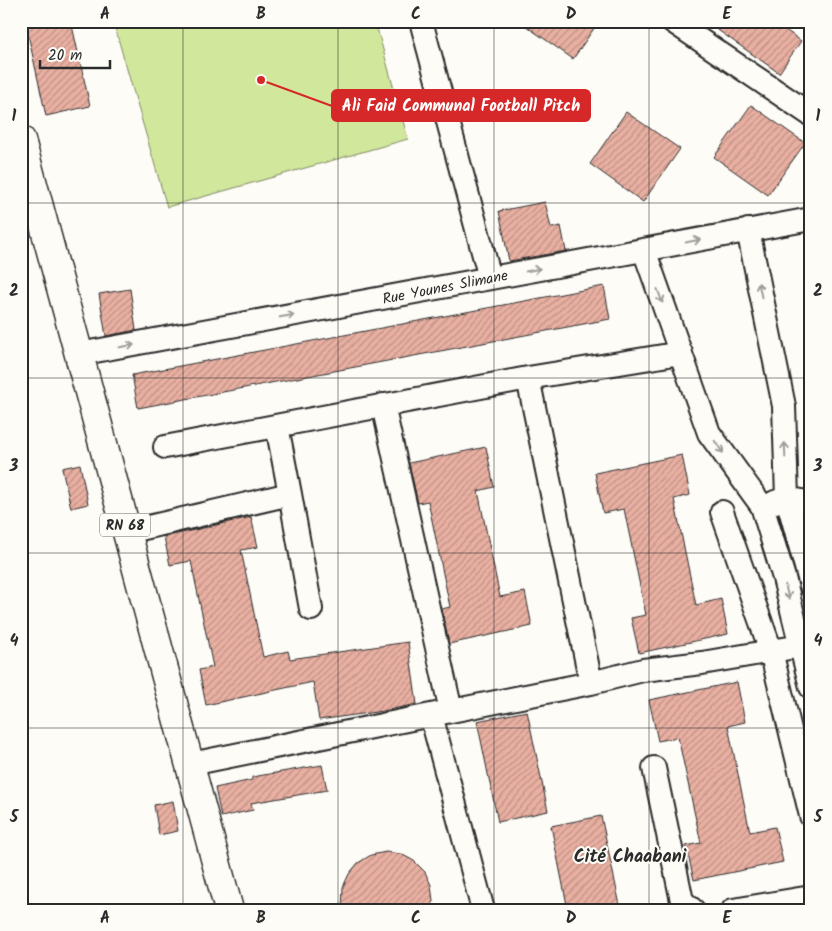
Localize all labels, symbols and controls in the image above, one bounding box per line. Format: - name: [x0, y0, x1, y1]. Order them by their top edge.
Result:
- text: A: [100, 2, 110, 27]
- text: B: [256, 2, 266, 27]
- text: C: [411, 2, 421, 27]
- text: D: [566, 2, 577, 27]
- text: E: [723, 2, 733, 27]
- scale bar: [40, 38, 110, 70]
- text: 20 m: [48, 44, 82, 68]
- callout: Ali Faid Communal Football Pitch: [332, 90, 590, 121]
- text: Ali Faid Communal Football Pitch: [342, 94, 580, 119]
- text: 1: [12, 104, 17, 129]
- text: 1: [816, 104, 821, 129]
- one-way arrow: [684, 235, 700, 245]
- street label: Rue Younes Slimane: [380, 264, 510, 312]
- one-way arrow: [524, 265, 540, 275]
- text: 2: [9, 279, 19, 304]
- text: 2: [813, 279, 823, 304]
- one-way arrow: [755, 282, 764, 298]
- one-way arrow: [656, 287, 665, 303]
- one-way arrow: [279, 311, 295, 320]
- one-way arrow: [119, 340, 135, 350]
- one-way arrow: [714, 439, 724, 453]
- one-way arrow: [781, 442, 790, 458]
- text: 3: [9, 454, 19, 479]
- text: 3: [813, 454, 823, 479]
- road number: RN 68: [100, 514, 150, 536]
- one-way arrow: [783, 583, 792, 599]
- text: 4: [10, 629, 19, 654]
- text: 4: [814, 629, 823, 654]
- text: 5: [9, 805, 20, 830]
- text: 5: [813, 805, 824, 830]
- district label: Cité Chaabani: [574, 843, 687, 872]
- text: A: [100, 906, 110, 931]
- text: B: [256, 906, 266, 931]
- text: C: [411, 906, 421, 931]
- text: D: [566, 906, 577, 931]
- text: E: [723, 906, 733, 931]

